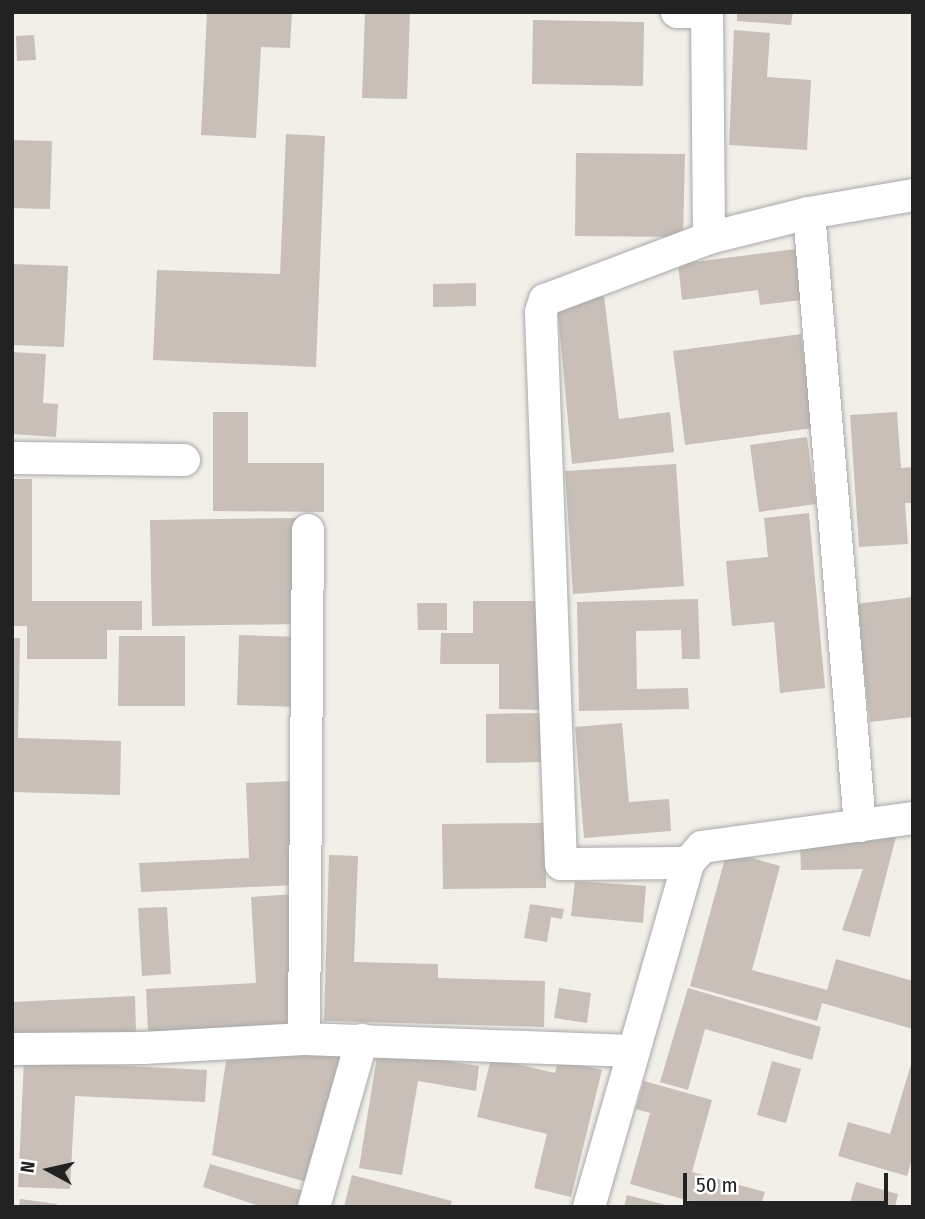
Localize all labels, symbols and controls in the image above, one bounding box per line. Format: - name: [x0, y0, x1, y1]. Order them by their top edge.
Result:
- north arrow: [14, 1135, 84, 1205]
- text: N: [16, 1160, 40, 1174]
- scale bar: [687, 1160, 892, 1204]
- text: 50 m: [696, 1172, 738, 1198]

